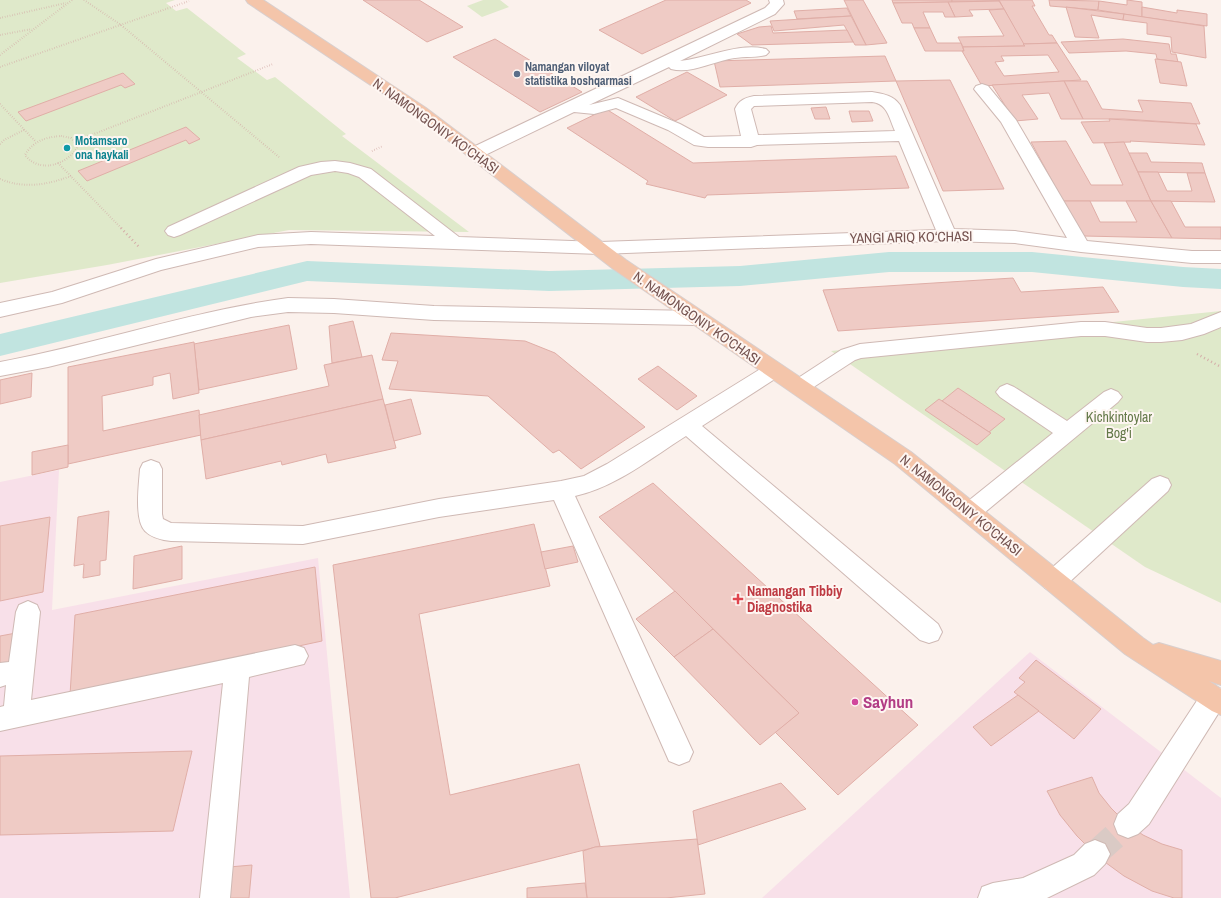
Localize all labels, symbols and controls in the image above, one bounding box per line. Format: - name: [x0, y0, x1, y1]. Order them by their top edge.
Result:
- place label: Namangan viloyat statistika boshqarmasi: [525, 59, 632, 89]
- marker: Namangan viloyat statistika boshqarmasi: [512, 69, 522, 79]
- street label: N. NAMONGONIY KO'CHASI: [370, 74, 502, 178]
- place label: Motamsaro ona haykali: [75, 133, 129, 163]
- marker: Motamsaro ona haykali: [62, 143, 72, 153]
- street label: YANGI ARIQ KO‘CHASI: [849, 227, 973, 247]
- street label: N. NAMONGONIY KO'CHASI: [630, 267, 764, 369]
- park label: Kichkintoylar Bog'i: [1086, 408, 1152, 442]
- street label: N. NAMONGONIY KO'CHASI: [897, 450, 1025, 560]
- place label: Namangan Tibbiy Diagnostika: [747, 582, 843, 616]
- marker: Namangan Tibbiy Diagnostika: [732, 593, 744, 605]
- place label: Sayhun: [863, 690, 913, 713]
- marker: Sayhun: [850, 697, 860, 707]

